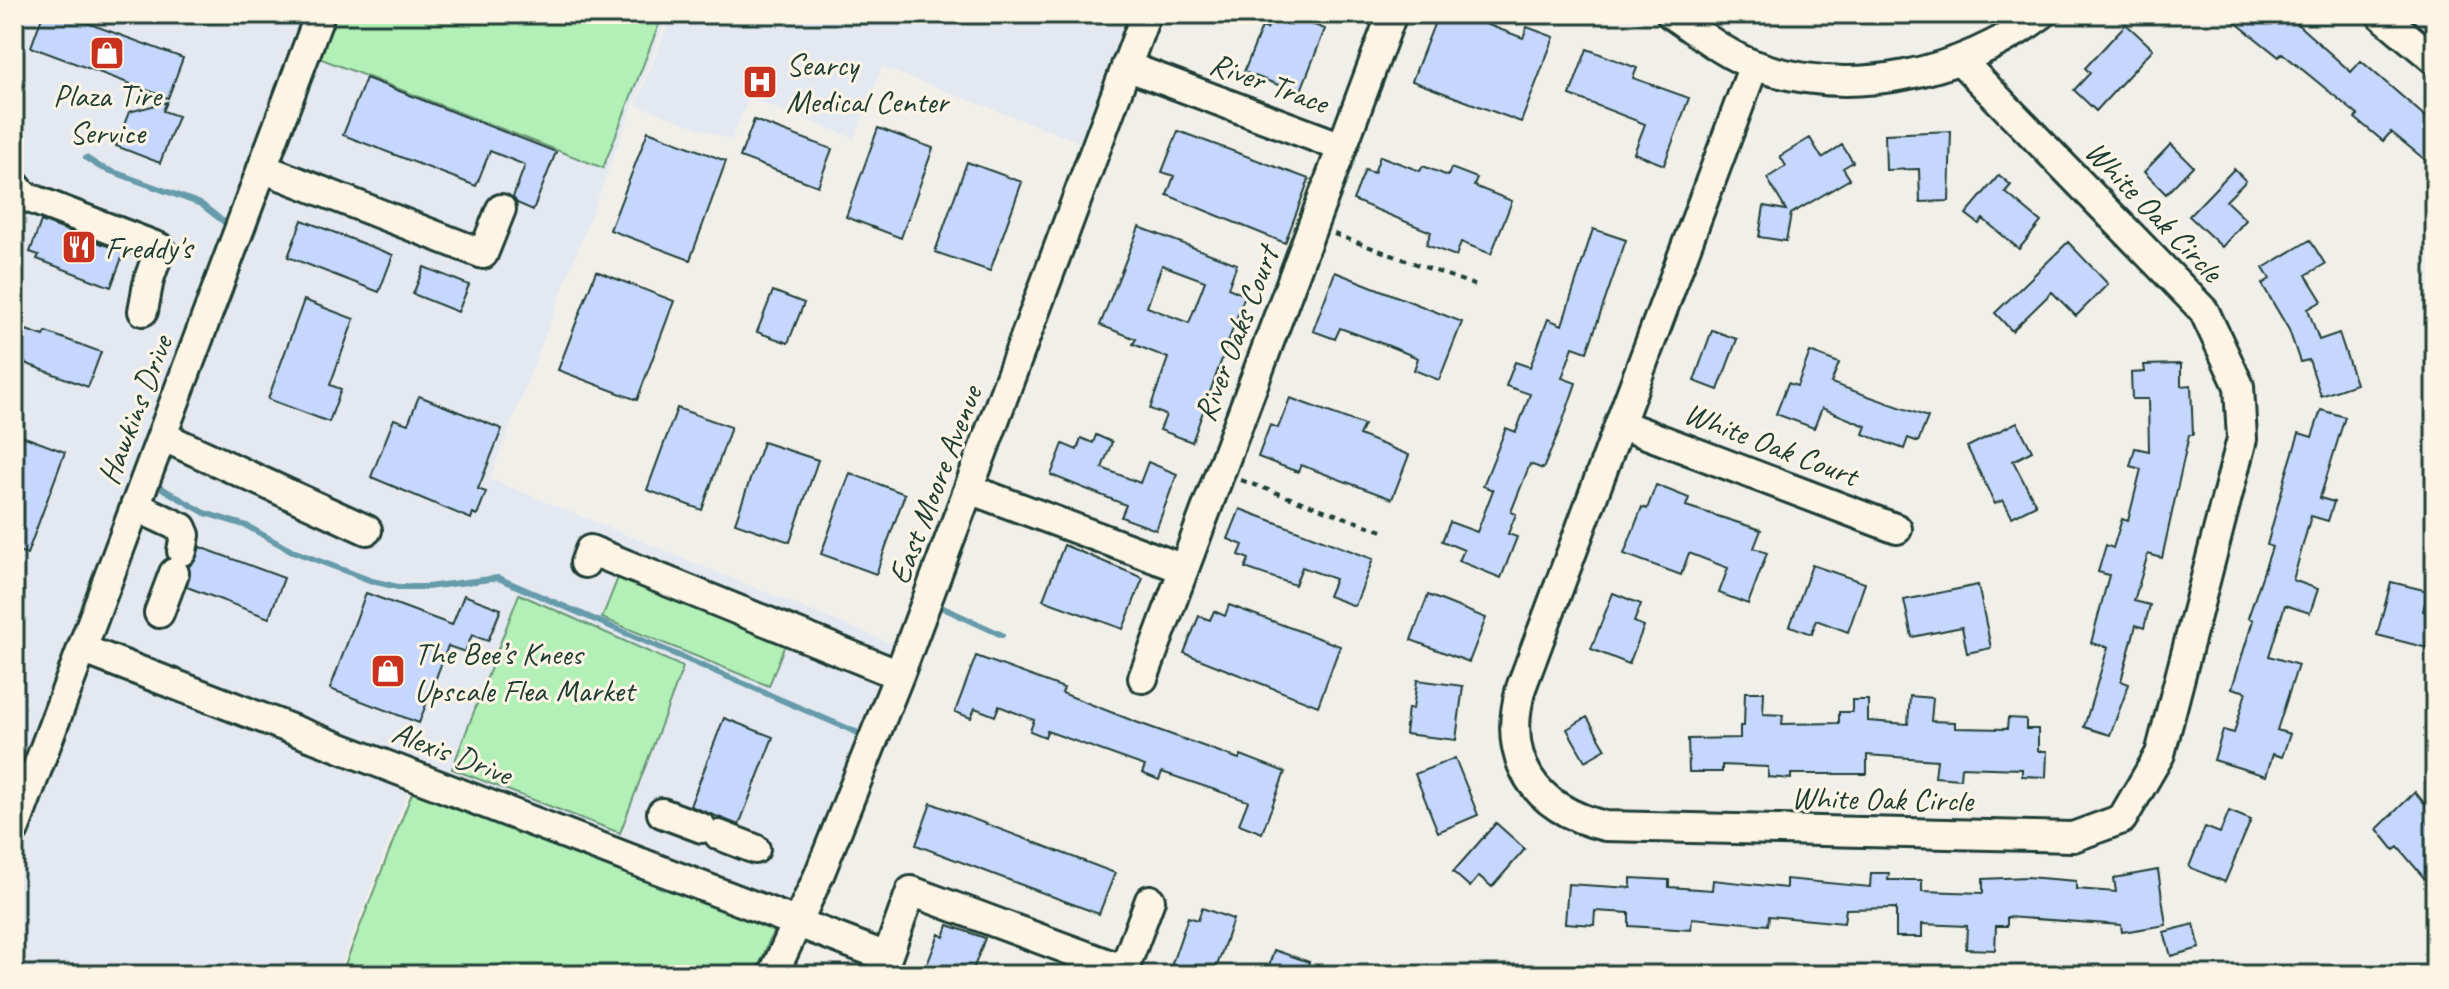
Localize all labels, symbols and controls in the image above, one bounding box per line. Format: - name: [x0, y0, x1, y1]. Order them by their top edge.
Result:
- shop icon: Plaza Tire Service: [88, 34, 126, 72]
- street label: River Trace: [1204, 43, 1336, 124]
- place label: Searcy Medical Center: [786, 44, 950, 122]
- hospital icon: Searcy Medical Center: [741, 63, 779, 101]
- place label: Plaza Tire Service: [53, 75, 163, 153]
- street label: White Oak Circle: [2076, 131, 2234, 292]
- place label: Freddy's: [105, 227, 195, 268]
- restaurant icon: Freddy's: [60, 228, 98, 266]
- street label: River Oaks Court: [1184, 237, 1290, 427]
- street label: Hawkins Drive: [88, 327, 183, 490]
- street label: East Moore Avenue: [878, 378, 993, 590]
- street label: White Oak Court: [1679, 392, 1867, 497]
- place label: The Bee’s Knees Upscale Flea Market: [414, 633, 638, 711]
- shop icon: The Bee’s Knees Upscale Flea Market: [369, 652, 407, 690]
- street label: Alexis Drive: [386, 711, 520, 795]
- street label: White Oak Circle: [1791, 777, 1976, 821]

